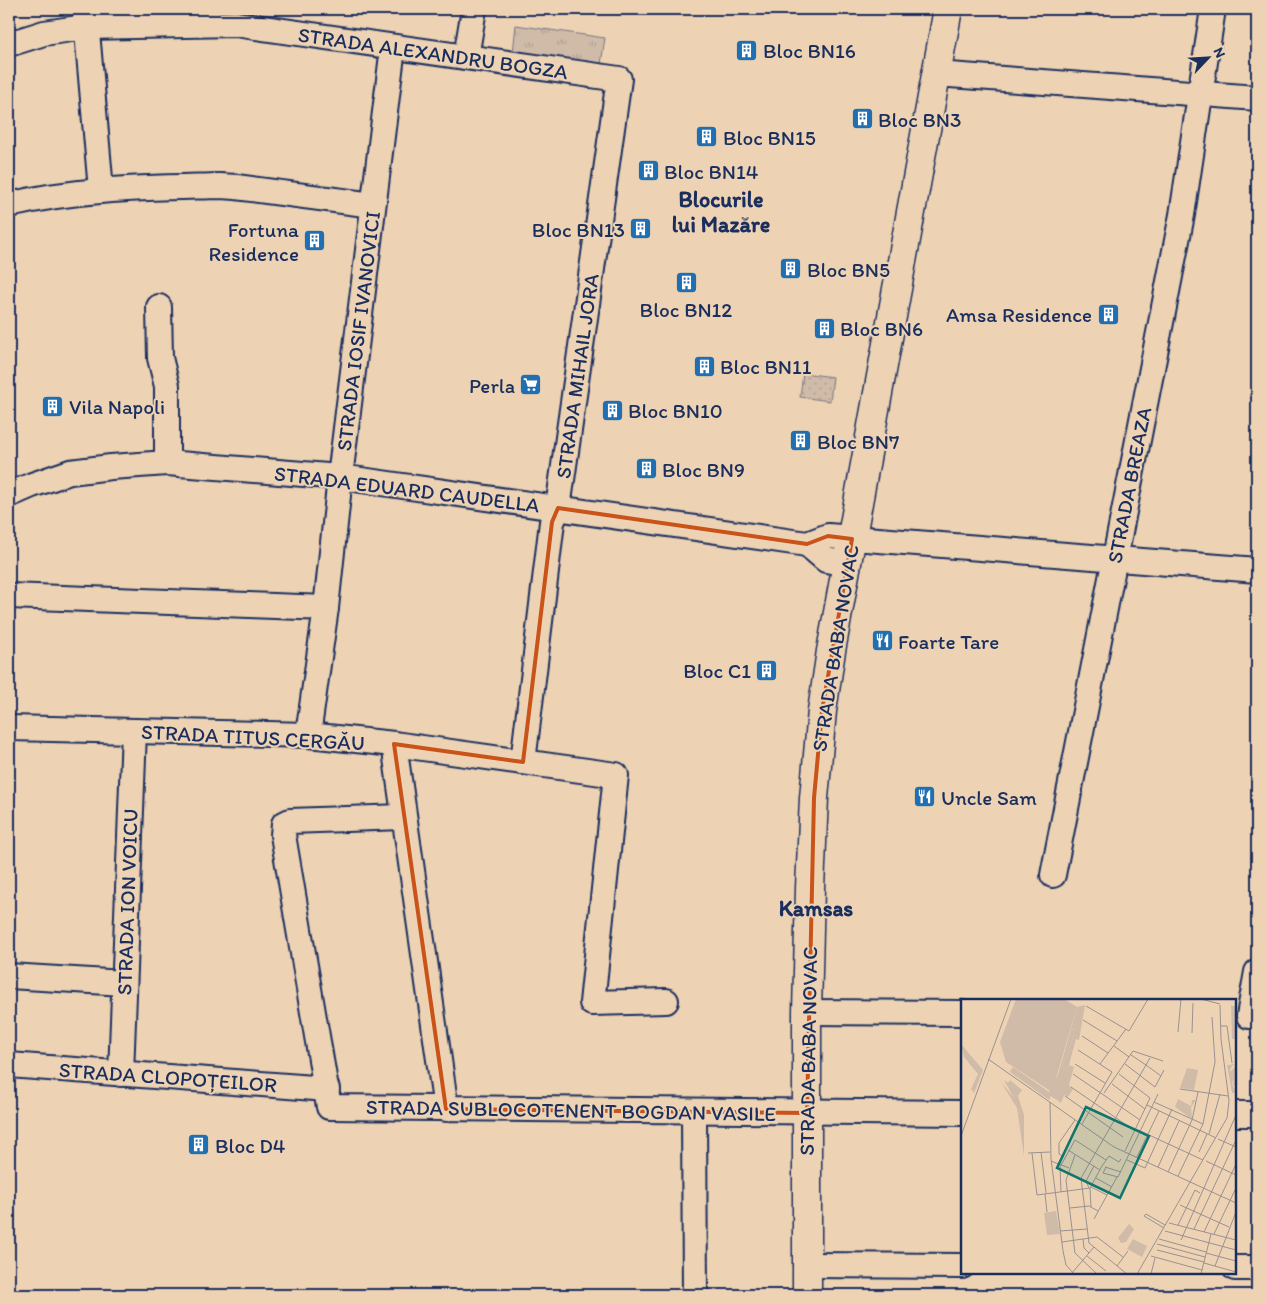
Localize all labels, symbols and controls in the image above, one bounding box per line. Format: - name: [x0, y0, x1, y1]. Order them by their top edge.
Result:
- street label: STRADA ALEXANDRU BOGZA: [296, 22, 570, 84]
- north arrow: [1184, 32, 1234, 82]
- building icon: Bloc BN16: [735, 38, 759, 62]
- place label: Bloc BN16: [763, 38, 856, 63]
- text: N: [1210, 45, 1229, 61]
- building icon: Bloc BN3: [850, 107, 874, 131]
- place label: Bloc BN3: [878, 107, 961, 132]
- building icon: Bloc BN15: [695, 125, 719, 149]
- place label: Bloc BN15: [723, 125, 816, 150]
- building icon: Bloc BN14: [636, 159, 660, 183]
- place label: Bloc BN14: [664, 159, 759, 184]
- district label: Blocurile lui Mazăre: [672, 186, 770, 238]
- street label: STRADA IOSIF IVANOVICI: [331, 210, 385, 452]
- place label: Fortuna Residence: [209, 217, 299, 266]
- place label: Bloc BN13: [532, 217, 625, 242]
- building icon: Bloc BN13: [629, 217, 653, 241]
- building icon: Fortuna Residence: [303, 229, 327, 253]
- building icon: Bloc BN5: [779, 257, 803, 281]
- place label: Bloc BN5: [807, 257, 890, 282]
- building icon: Bloc BN12: [674, 270, 698, 294]
- street label: STRADA MIHAIL JORA: [550, 271, 604, 480]
- place label: Bloc BN12: [640, 297, 732, 322]
- place label: Amsa Residence: [946, 302, 1092, 327]
- building icon: Amsa Residence: [1096, 302, 1120, 326]
- building icon: Bloc BN6: [812, 316, 836, 340]
- place label: Bloc BN6: [840, 316, 923, 341]
- building icon: Bloc BN11: [692, 354, 716, 378]
- place label: Bloc BN11: [720, 354, 812, 379]
- place label: Perla: [469, 373, 515, 398]
- supermarket icon: Perla: [519, 373, 543, 397]
- building icon: Vila Napoli: [41, 394, 65, 418]
- place label: Vila Napoli: [69, 394, 165, 419]
- building icon: Bloc BN10: [600, 398, 624, 422]
- place label: Bloc BN10: [628, 398, 723, 423]
- street label: STRADA BREAZA: [1102, 404, 1157, 565]
- building icon: Bloc BN7: [789, 429, 813, 453]
- place label: Bloc BN7: [817, 429, 899, 454]
- building icon: Bloc BN9: [634, 457, 658, 481]
- place label: Bloc BN9: [662, 457, 745, 482]
- street label: STRADA EDUARD CAUDELLA: [273, 460, 542, 518]
- street label: STRADA BABA NOVAC: [806, 543, 864, 753]
- restaurant icon: Foarte Tare: [870, 629, 894, 653]
- place label: Foarte Tare: [898, 629, 999, 654]
- place label: Bloc C1: [683, 658, 751, 683]
- building icon: Bloc C1: [755, 658, 779, 682]
- street label: STRADA TITUS CERGĂU: [141, 719, 365, 755]
- restaurant icon: Uncle Sam: [913, 785, 937, 809]
- place label: Uncle Sam: [941, 785, 1037, 810]
- street label: STRADA ION VOICU: [111, 808, 143, 996]
- district label: Kamsas: [779, 895, 853, 922]
- street label: STRADA BABA NOVAC: [794, 946, 822, 1156]
- inset map: [961, 999, 1236, 1274]
- street label: STRADA CLOPOȚEILOR: [58, 1057, 278, 1097]
- street label: STRADA SUBLOCOTENENT BOGDAN VASILE: [366, 1094, 776, 1126]
- building icon: Bloc D4: [187, 1133, 211, 1157]
- place label: Bloc D4: [215, 1133, 286, 1158]

